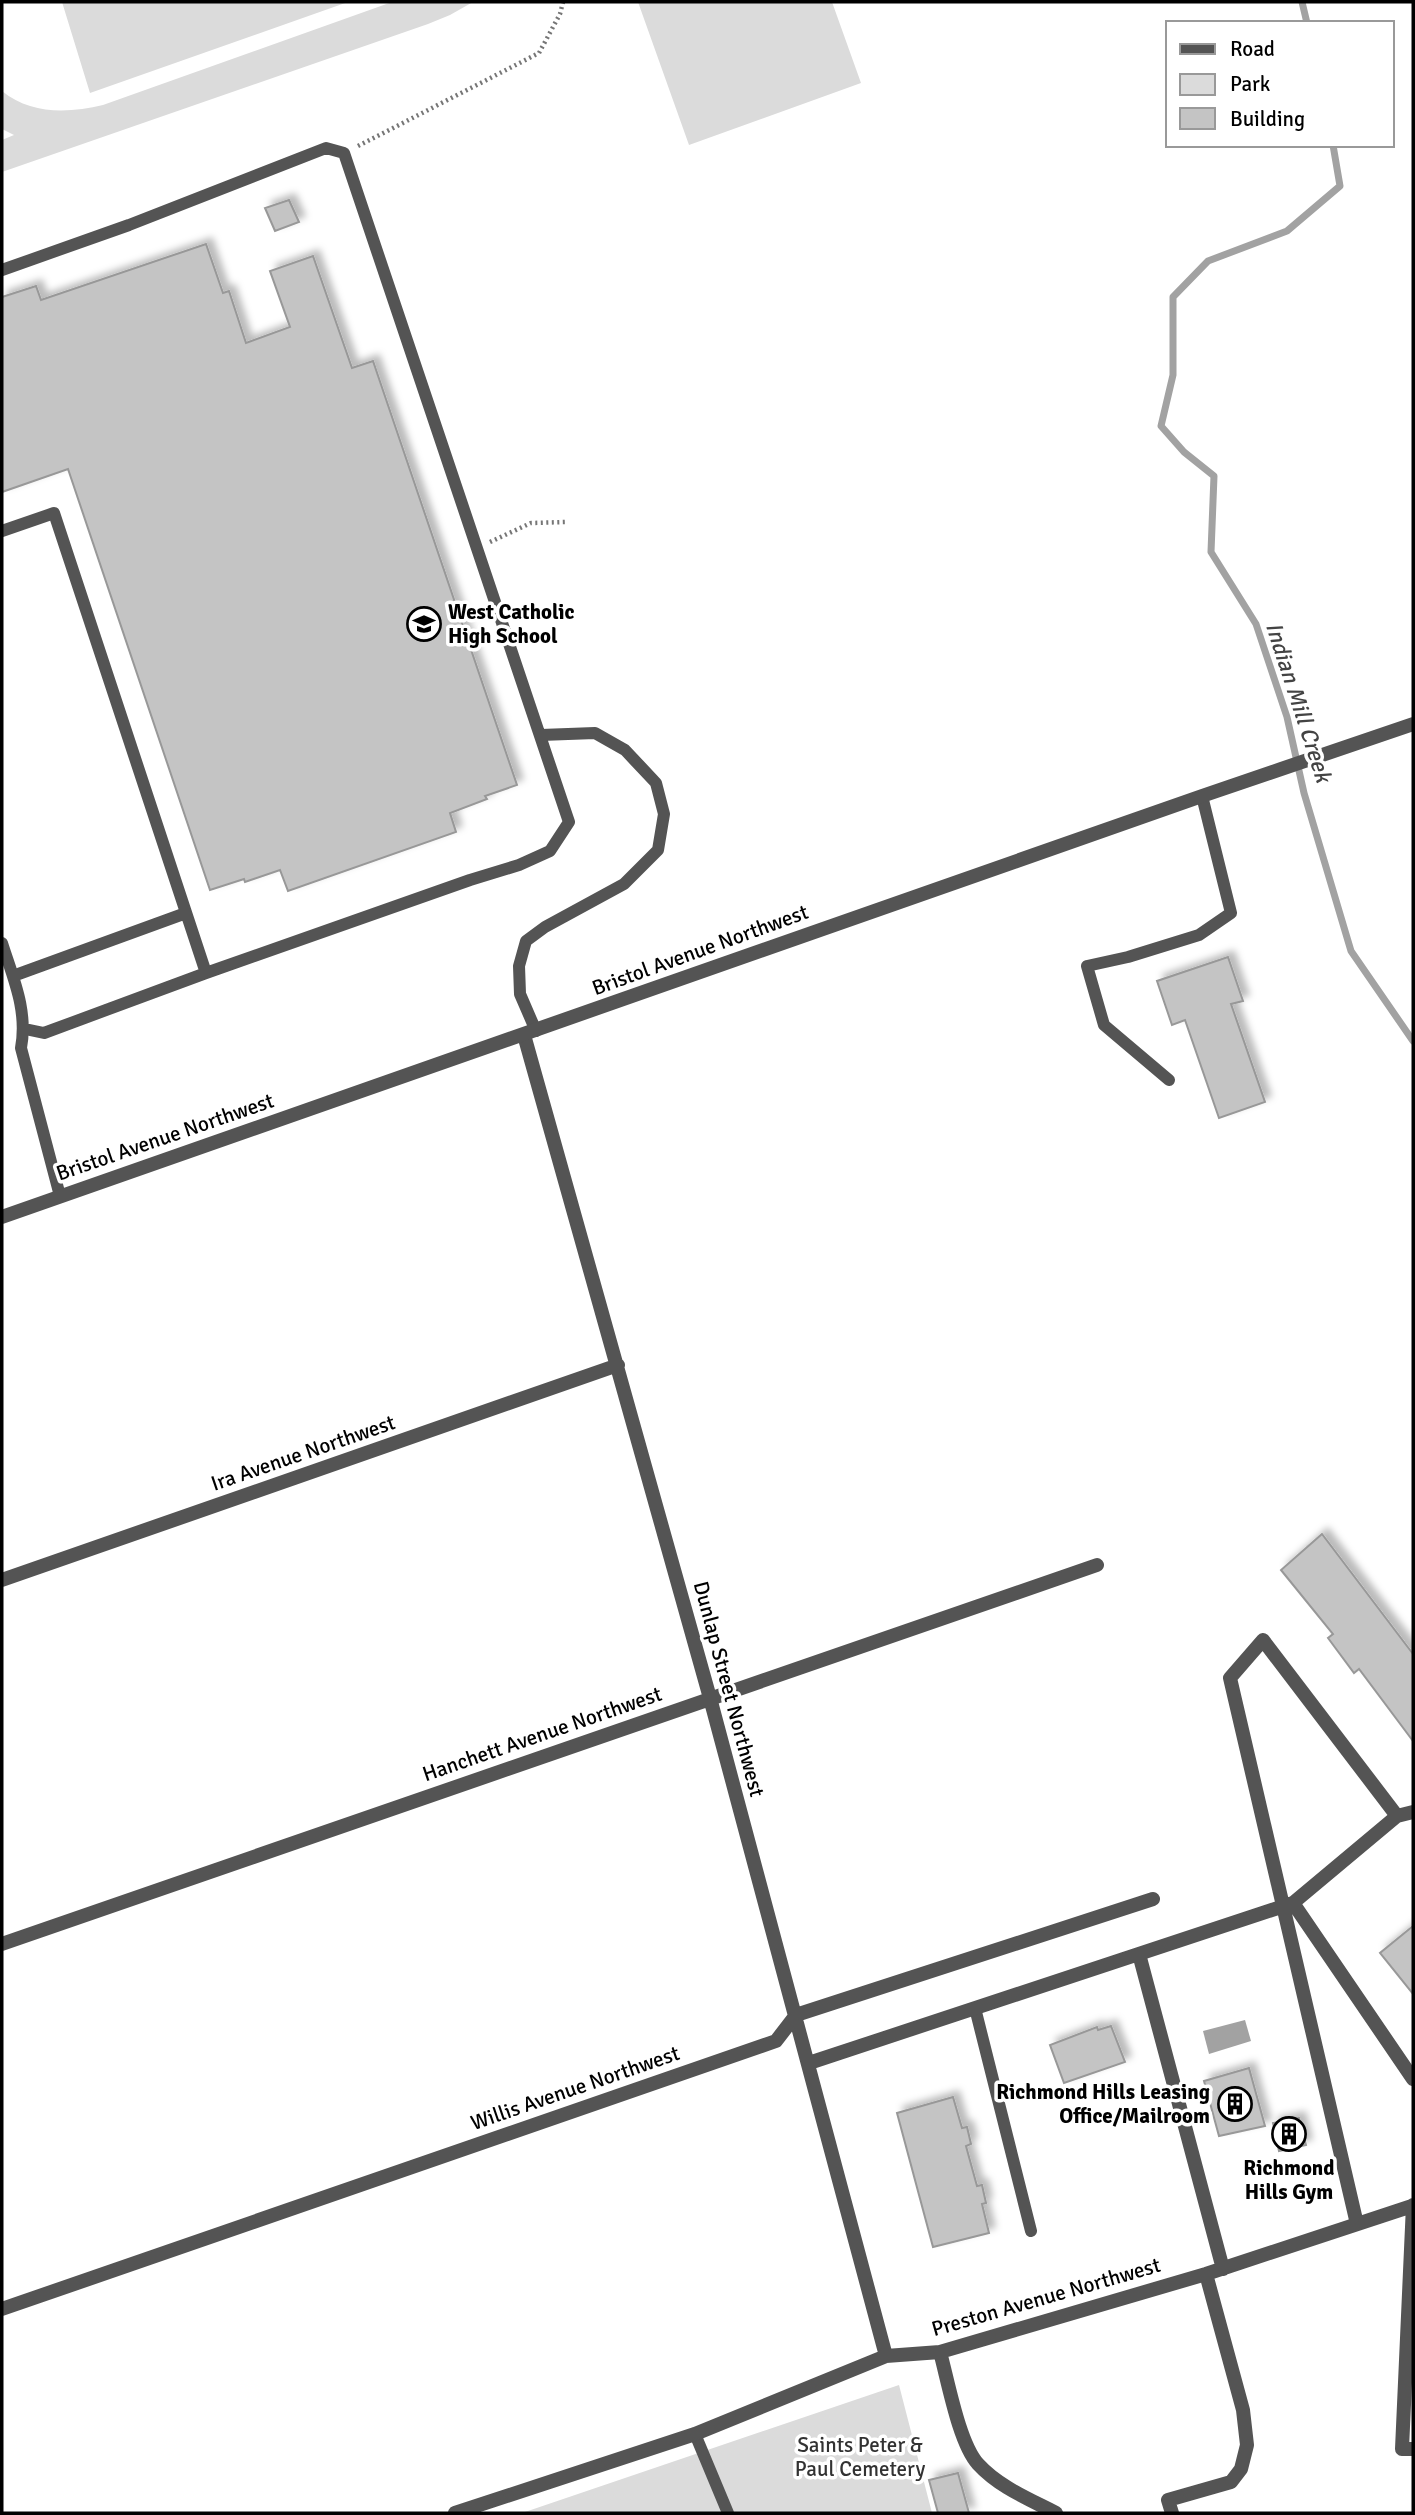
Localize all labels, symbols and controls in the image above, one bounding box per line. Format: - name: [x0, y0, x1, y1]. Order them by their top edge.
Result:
- legend: [1166, 21, 1394, 147]
- text: Road: [1230, 36, 1275, 62]
- text: Park: [1230, 71, 1271, 97]
- text: Building: [1230, 106, 1305, 132]
- place label: West Catholic High School: [448, 599, 575, 649]
- school or university icon: West Catholic High School: [405, 605, 443, 643]
- water label: Indian Mill Creek: [1259, 618, 1339, 788]
- street label: Bristol Avenue Northwest: [588, 899, 812, 1001]
- street label: Bristol Avenue Northwest: [53, 1088, 277, 1186]
- street label: Ira Avenue Northwest: [207, 1409, 399, 1497]
- street label: Dunlap Street Northwest: [688, 1578, 770, 1800]
- street label: Hanchett Avenue Northwest: [419, 1681, 665, 1787]
- street label: Willis Avenue Northwest: [467, 2040, 683, 2136]
- place label: Richmond Hills Leasing Office/Mailroom: [996, 2079, 1210, 2129]
- building icon: Richmond Hills Leasing Office/Mailroom: [1216, 2085, 1254, 2123]
- building icon: Richmond Hills Gym: [1270, 2115, 1308, 2153]
- place label: Richmond Hills Gym: [1243, 2155, 1335, 2205]
- street label: Preston Avenue Northwest: [929, 2252, 1163, 2342]
- park label: Saints Peter & Paul Cemetery: [795, 2432, 925, 2482]

